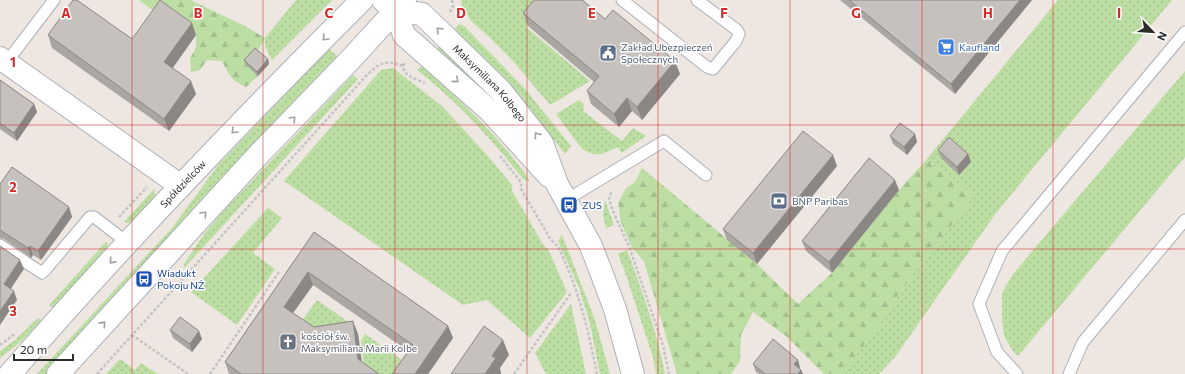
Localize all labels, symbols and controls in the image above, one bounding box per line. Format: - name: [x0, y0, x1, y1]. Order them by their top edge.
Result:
- text: A: [61, 5, 71, 21]
- text: B: [194, 5, 203, 21]
- text: C: [325, 5, 334, 21]
- text: D: [456, 5, 466, 21]
- text: E: [588, 5, 596, 21]
- text: F: [720, 5, 728, 21]
- text: G: [851, 5, 861, 21]
- text: H: [983, 5, 993, 21]
- text: I: [1117, 5, 1121, 21]
- north arrow: [1133, 12, 1173, 52]
- one-way arrow: [436, 27, 444, 35]
- text: N: [1155, 30, 1170, 43]
- one-way arrow: [322, 33, 330, 41]
- supermarket icon: Kaufland: [936, 37, 956, 57]
- place label: Zakład Ubezpieczeń Społecznych: [621, 41, 712, 65]
- place label: Kaufland: [959, 41, 1000, 53]
- street label: Maksymiliana Kolbego: [451, 42, 529, 124]
- public building icon: Zakład Ubezpieczeń Społecznych: [598, 43, 618, 63]
- text: 1: [10, 54, 16, 70]
- one-way arrow: [451, 76, 459, 83]
- one-way arrow: [288, 116, 296, 124]
- one-way arrow: [231, 126, 239, 134]
- one-way arrow: [534, 133, 541, 140]
- street label: Spółdzielców: [157, 157, 208, 210]
- text: 2: [9, 179, 17, 195]
- bank icon: BNP Paribas: [769, 191, 789, 211]
- bus stop icon: ZUS: [559, 195, 579, 215]
- place label: BNP Paribas: [792, 195, 848, 207]
- place label: ZUS: [582, 199, 602, 211]
- one-way arrow: [200, 211, 207, 219]
- one-way arrow: [110, 256, 117, 263]
- place label: Wiadukt Pokoju NŻ: [157, 267, 205, 291]
- bus stop icon: Wiadukt Pokoju NŻ: [134, 269, 154, 289]
- text: 3: [9, 303, 17, 319]
- one-way arrow: [99, 322, 106, 329]
- place label: kościół św. Maksymiliana Marii Kolbe: [301, 330, 417, 354]
- church icon: kościół św. Maksymiliana Marii Kolbe: [278, 332, 298, 352]
- scale bar: [14, 336, 73, 362]
- text: 20 m: [20, 342, 47, 356]

